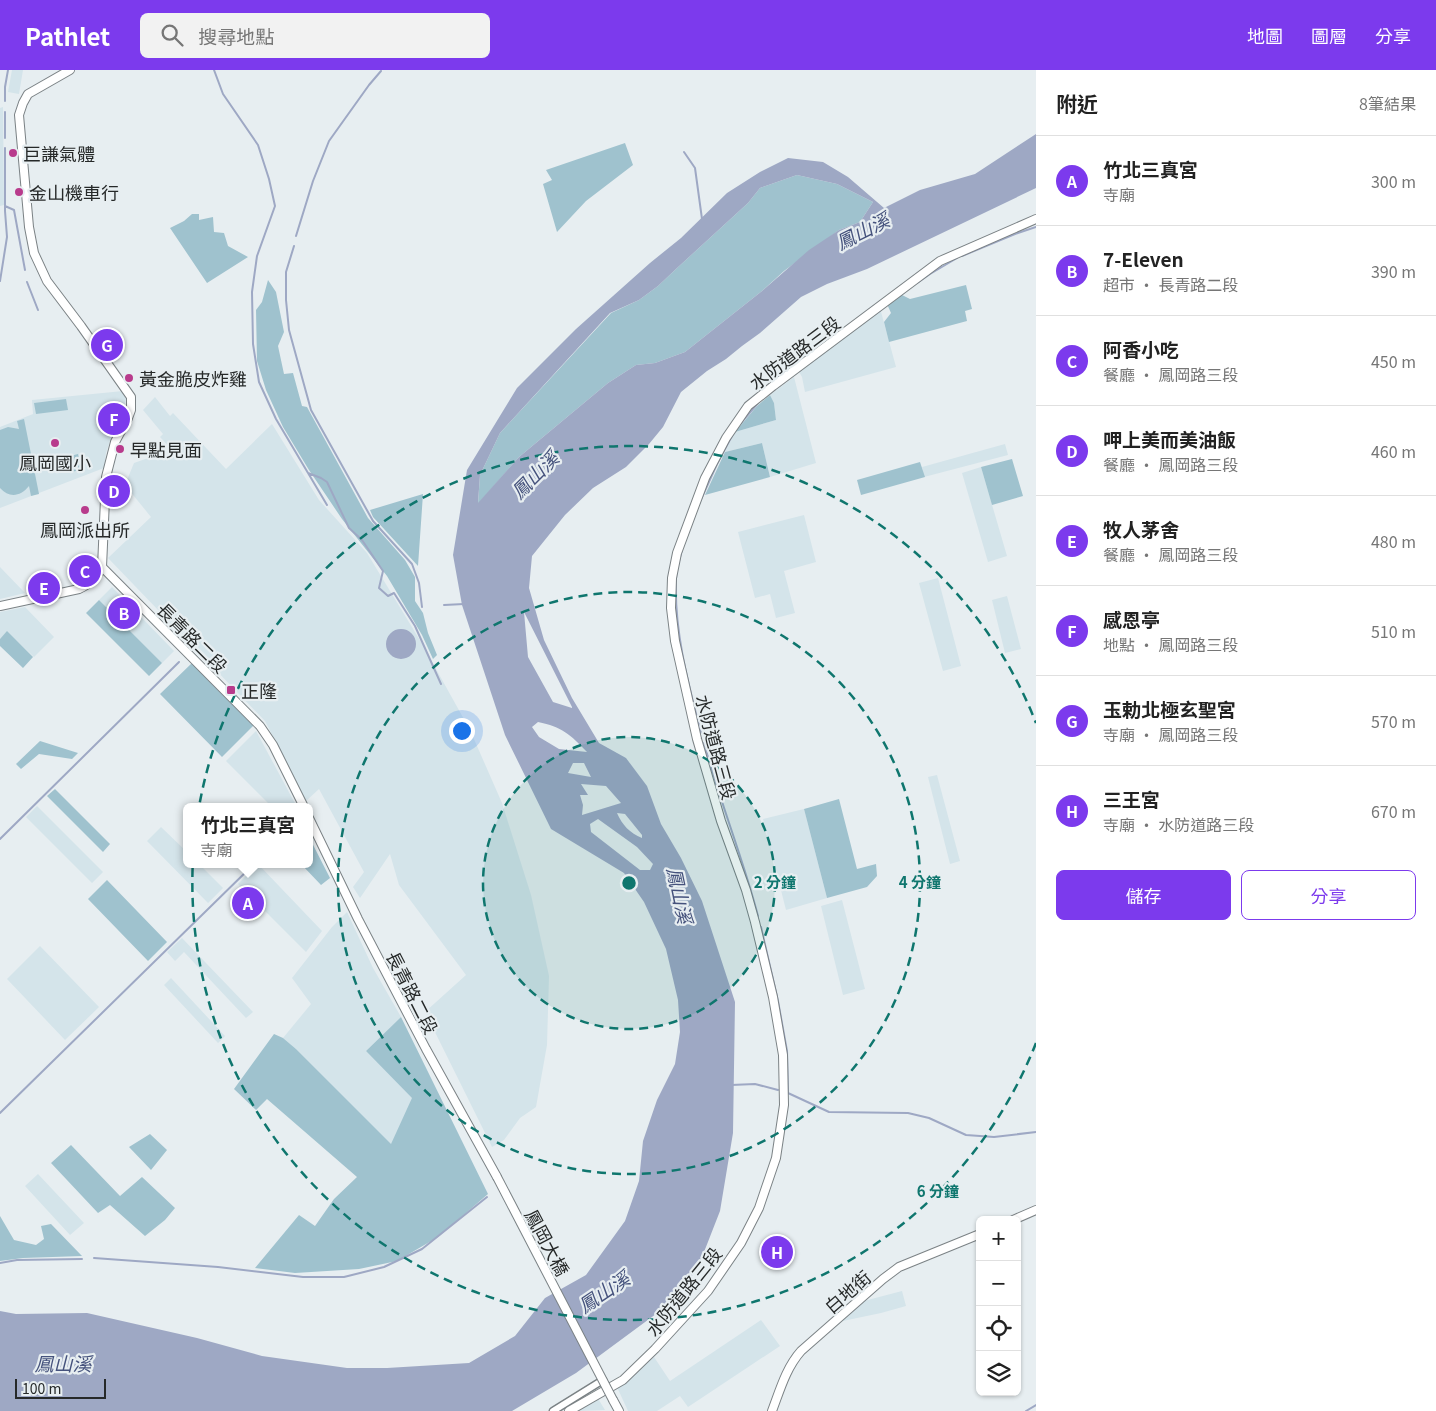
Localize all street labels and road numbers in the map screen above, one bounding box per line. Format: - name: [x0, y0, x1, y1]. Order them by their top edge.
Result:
- street label: 水防道路三段: [743, 309, 845, 395]
- street label: 長青路二段: [152, 596, 234, 678]
- street label: 水防道路三段: [690, 691, 744, 803]
- street label: 長青路二段: [381, 946, 445, 1038]
- street label: 鳳岡大橋: [520, 1204, 576, 1280]
- street label: 水防道路三段: [639, 1241, 727, 1341]
- street label: 白地街: [818, 1263, 876, 1319]

